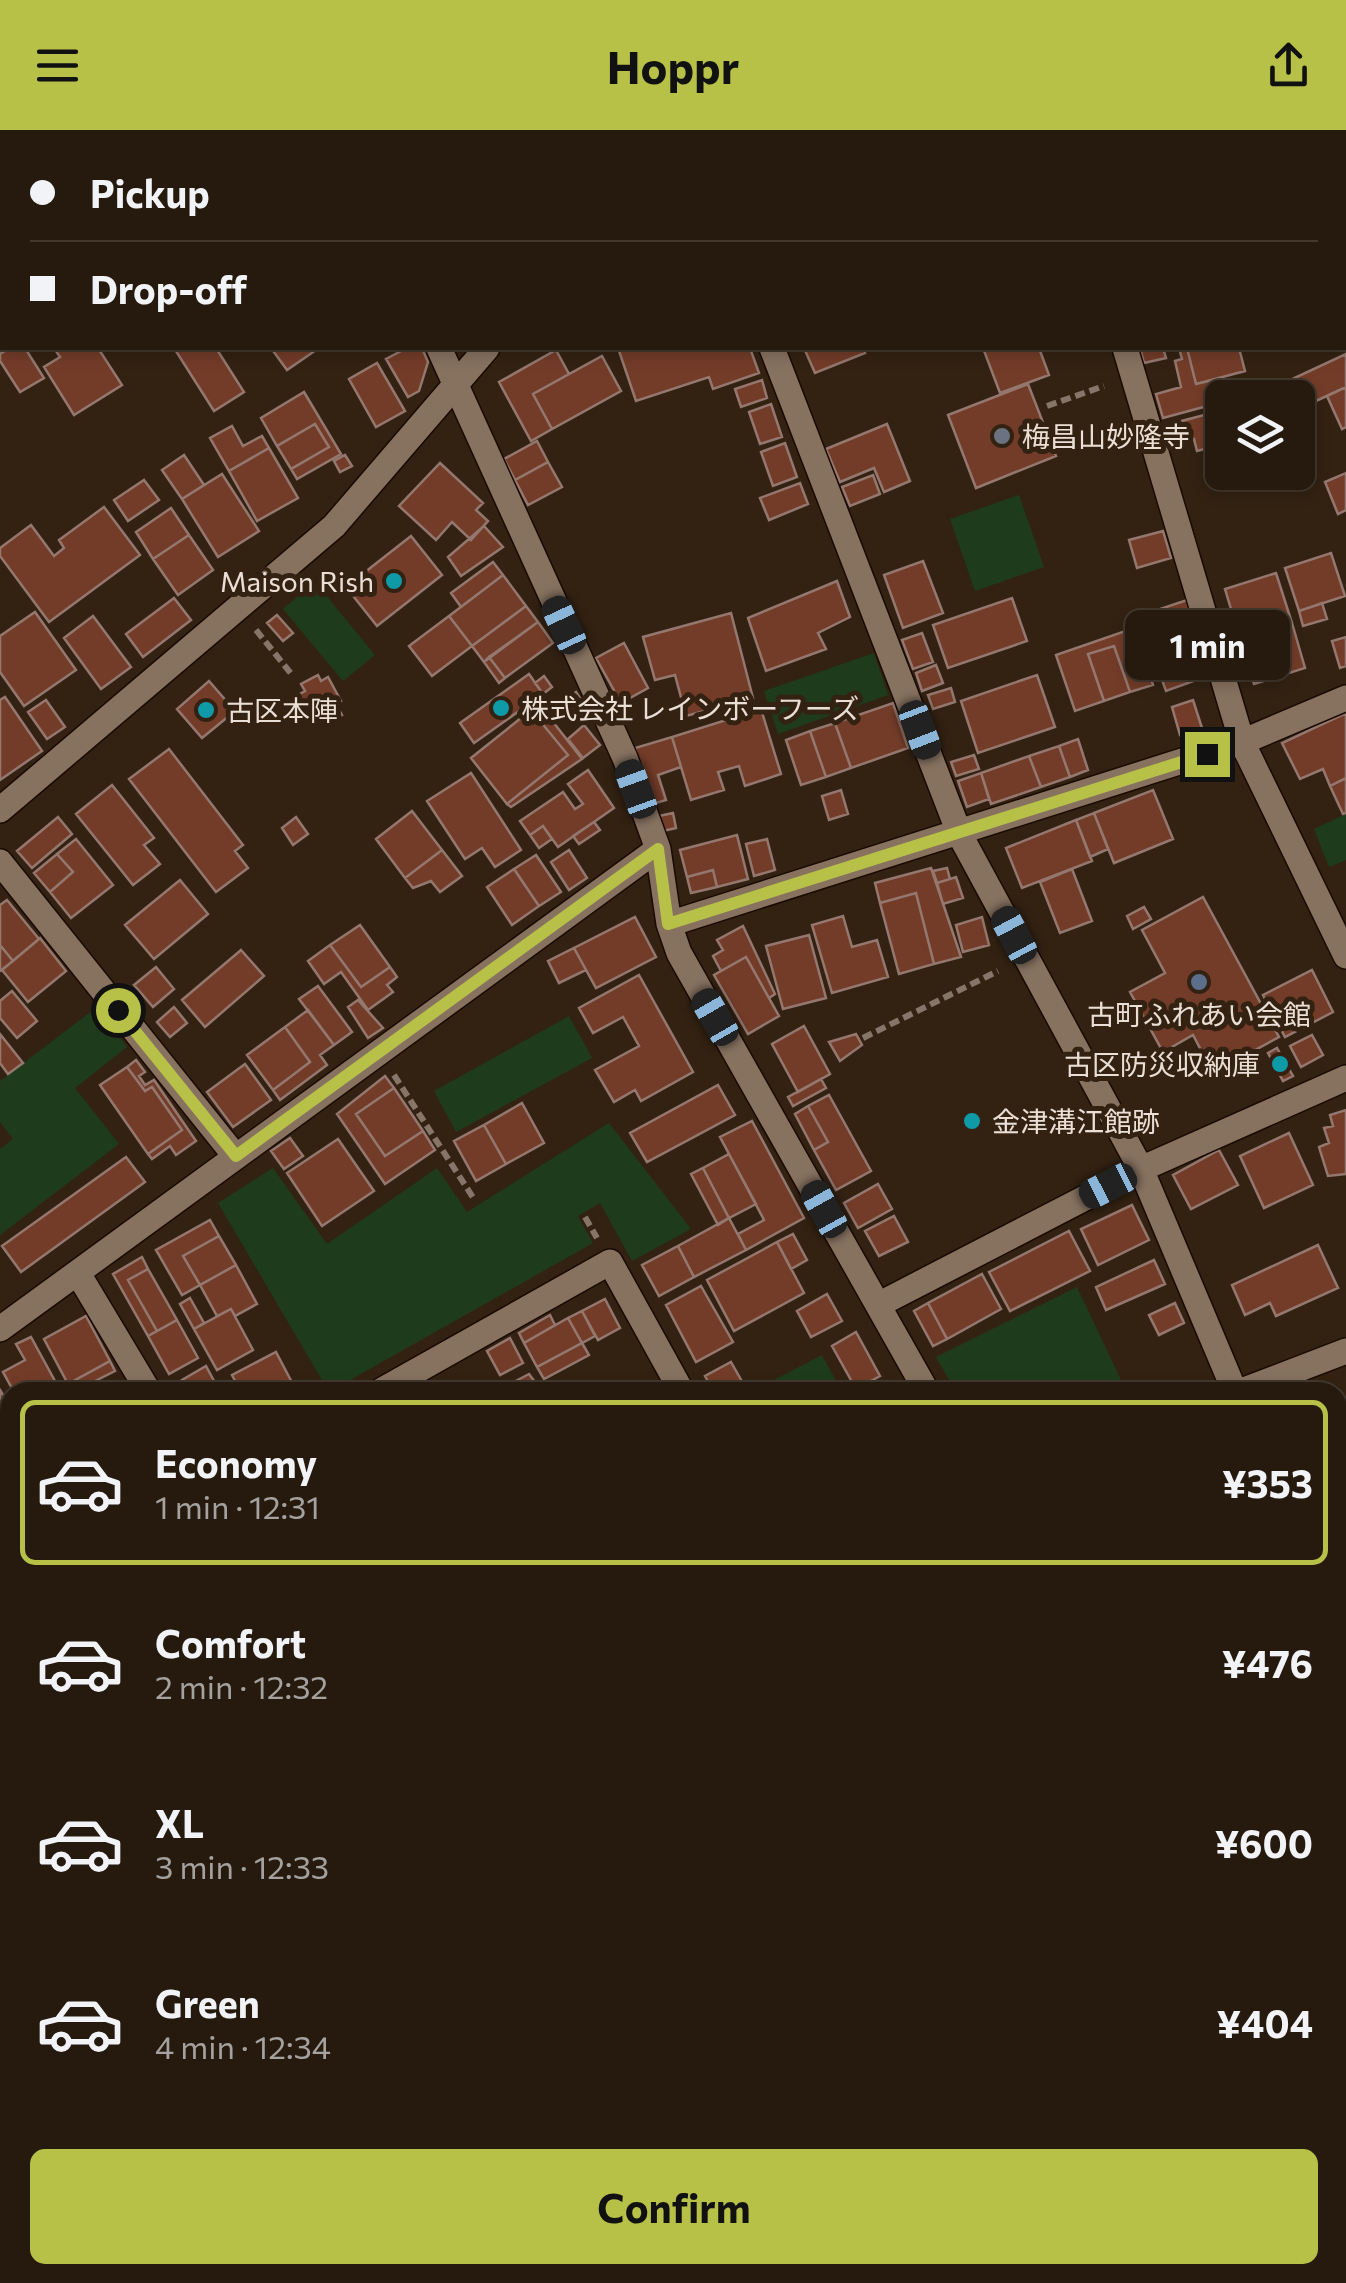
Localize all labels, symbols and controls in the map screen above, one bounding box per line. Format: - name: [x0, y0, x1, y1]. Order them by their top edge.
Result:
- icon: menu: [30, 38, 85, 93]
- text: Hoppr: [607, 38, 739, 93]
- icon: share: [1261, 38, 1316, 93]
- text: Pickup: [90, 169, 210, 216]
- text: Drop-off: [90, 265, 247, 312]
- map controls: [1205, 380, 1315, 490]
- button: layers: [1205, 380, 1315, 490]
- place label: 梅昌山妙隆寺: [1022, 419, 1190, 453]
- marker: 梅昌山妙隆寺: [991, 425, 1013, 447]
- place label: Maison Rish: [220, 564, 374, 598]
- marker: Maison Rish: [383, 570, 405, 592]
- car: [538, 591, 590, 659]
- callout: 1 min: [1124, 609, 1290, 679]
- text: 1 min: [1170, 625, 1245, 665]
- place label: 株式会社 レインボーフーズ: [521, 691, 859, 725]
- place label: 古区本陣: [226, 693, 338, 727]
- marker: 株式会社 レインボーフーズ: [490, 697, 512, 719]
- car: [895, 697, 945, 763]
- marker: 古区本陣: [195, 699, 217, 721]
- route end: [1185, 732, 1230, 777]
- car: [612, 756, 660, 822]
- car: [987, 901, 1041, 969]
- marker: 古町ふれあい会館: [1188, 971, 1210, 993]
- car: [687, 984, 743, 1050]
- route start: [96, 988, 141, 1033]
- place label: 古町ふれあい会館: [1087, 997, 1311, 1031]
- place label: 古区防災収納庫: [1064, 1047, 1260, 1081]
- marker: 古区防災収納庫: [1269, 1053, 1291, 1075]
- place label: 金津溝江館跡: [992, 1104, 1160, 1138]
- marker: 金津溝江館跡: [961, 1110, 983, 1132]
- car: [1074, 1159, 1142, 1213]
- car: [796, 1175, 852, 1243]
- icon: car: [35, 1438, 125, 1528]
- text: Economy: [155, 1439, 317, 1486]
- text: ¥353: [1222, 1459, 1313, 1506]
- text: 1 min · 12:31: [155, 1486, 320, 1526]
- icon: car: [35, 1618, 125, 1708]
- text: Comfort: [155, 1619, 306, 1666]
- text: ¥476: [1222, 1639, 1313, 1686]
- text: 2 min · 12:32: [155, 1666, 328, 1706]
- icon: car: [35, 1798, 125, 1888]
- text: XL: [155, 1799, 204, 1846]
- text: ¥600: [1215, 1819, 1313, 1866]
- text: 3 min · 12:33: [155, 1846, 329, 1886]
- icon: car: [35, 1978, 125, 2068]
- text: Green: [155, 1979, 260, 2026]
- text: ¥404: [1216, 1999, 1313, 2046]
- text: 4 min · 12:34: [155, 2026, 331, 2066]
- button: Confirm: [30, 2149, 1318, 2264]

